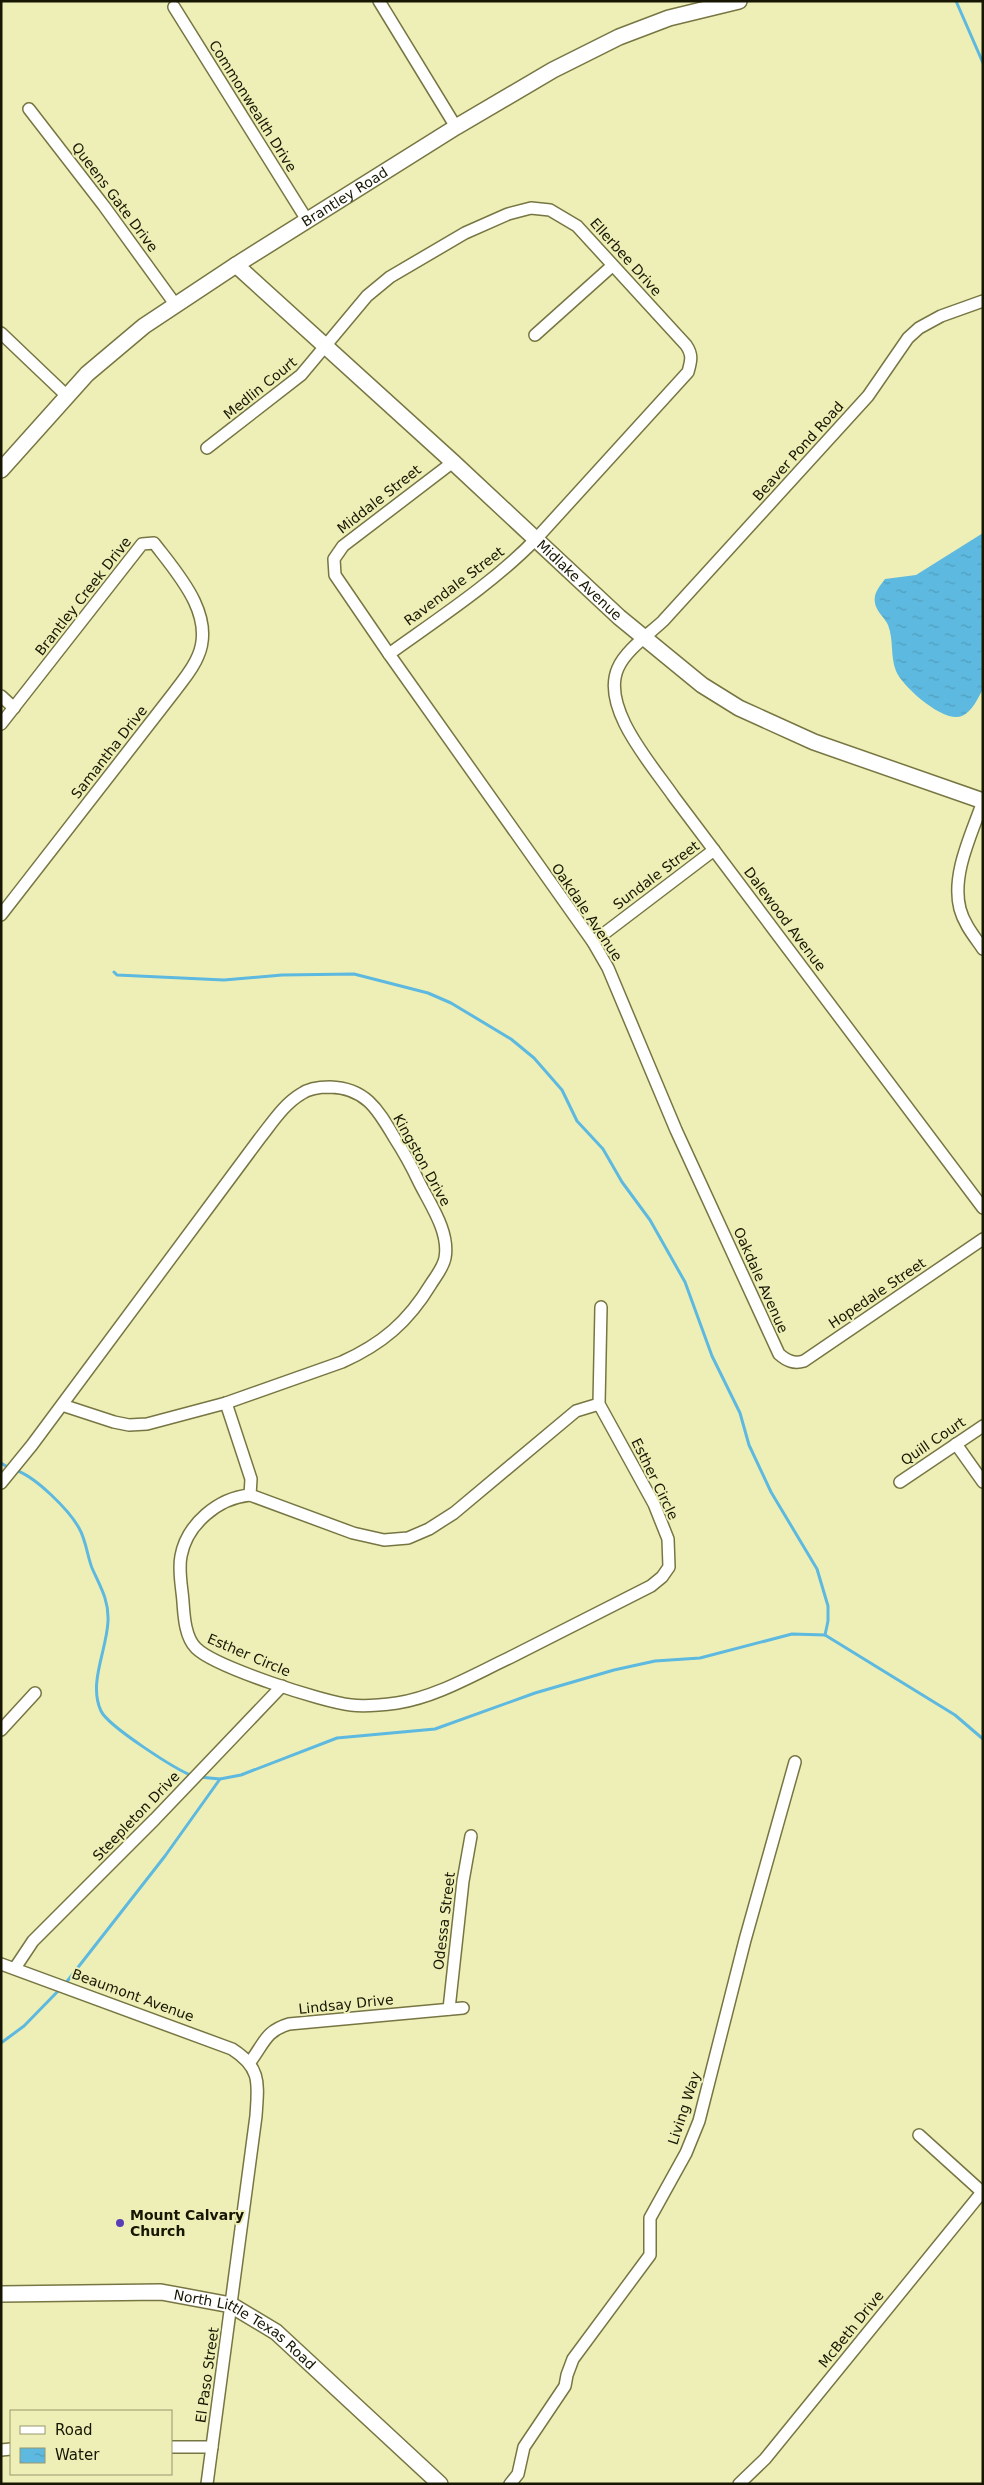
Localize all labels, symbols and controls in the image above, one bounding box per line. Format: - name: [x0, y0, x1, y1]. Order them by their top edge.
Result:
- street label: Commonwealth Drive: [206, 37, 300, 175]
- street label: Queens Gate Drive: [69, 139, 161, 255]
- street label: Brantley Road: [299, 164, 391, 230]
- street label: Ellerbee Drive: [587, 215, 665, 299]
- street label: Medlin Court: [220, 353, 300, 422]
- street label: Beaver Pond Road: [749, 398, 847, 504]
- street label: Middale Street: [334, 461, 424, 537]
- street label: Brantley Creek Drive: [32, 534, 134, 658]
- street label: Midlake Avenue: [534, 537, 625, 623]
- street label: Ravendale Street: [401, 543, 507, 629]
- street label: Samantha Drive: [68, 702, 150, 802]
- street label: Sundale Street: [610, 837, 703, 913]
- street label: Oakdale Avenue: [548, 860, 626, 964]
- street label: Dalewood Avenue: [741, 864, 829, 974]
- street label: Kingston Drive: [390, 1111, 454, 1209]
- street label: Oakdale Avenue: [730, 1225, 792, 1335]
- street label: Hopedale Street: [825, 1254, 929, 1331]
- street label: Quill Court: [898, 1413, 969, 1468]
- street label: Esther Circle: [628, 1436, 682, 1522]
- street label: Esther Circle: [205, 1630, 293, 1680]
- street label: Steepleton Drive: [89, 1768, 183, 1864]
- street label: Odessa Street: [430, 1871, 458, 1971]
- street label: Beaumont Avenue: [70, 1965, 196, 2025]
- street label: Lindsay Drive: [298, 1991, 394, 2017]
- street label: Living Way: [665, 2069, 703, 2147]
- place label: Mount Calvary Church: [130, 2207, 244, 2239]
- marker: Mount Calvary Church: [114, 2217, 126, 2229]
- street label: North Little Texas Road: [172, 2287, 319, 2373]
- street label: McBeth Drive: [815, 2287, 887, 2371]
- street label: El Paso Street: [192, 2326, 222, 2424]
- legend: [10, 2410, 172, 2475]
- text: Road: [55, 2421, 93, 2439]
- text: Water: [55, 2446, 100, 2464]

